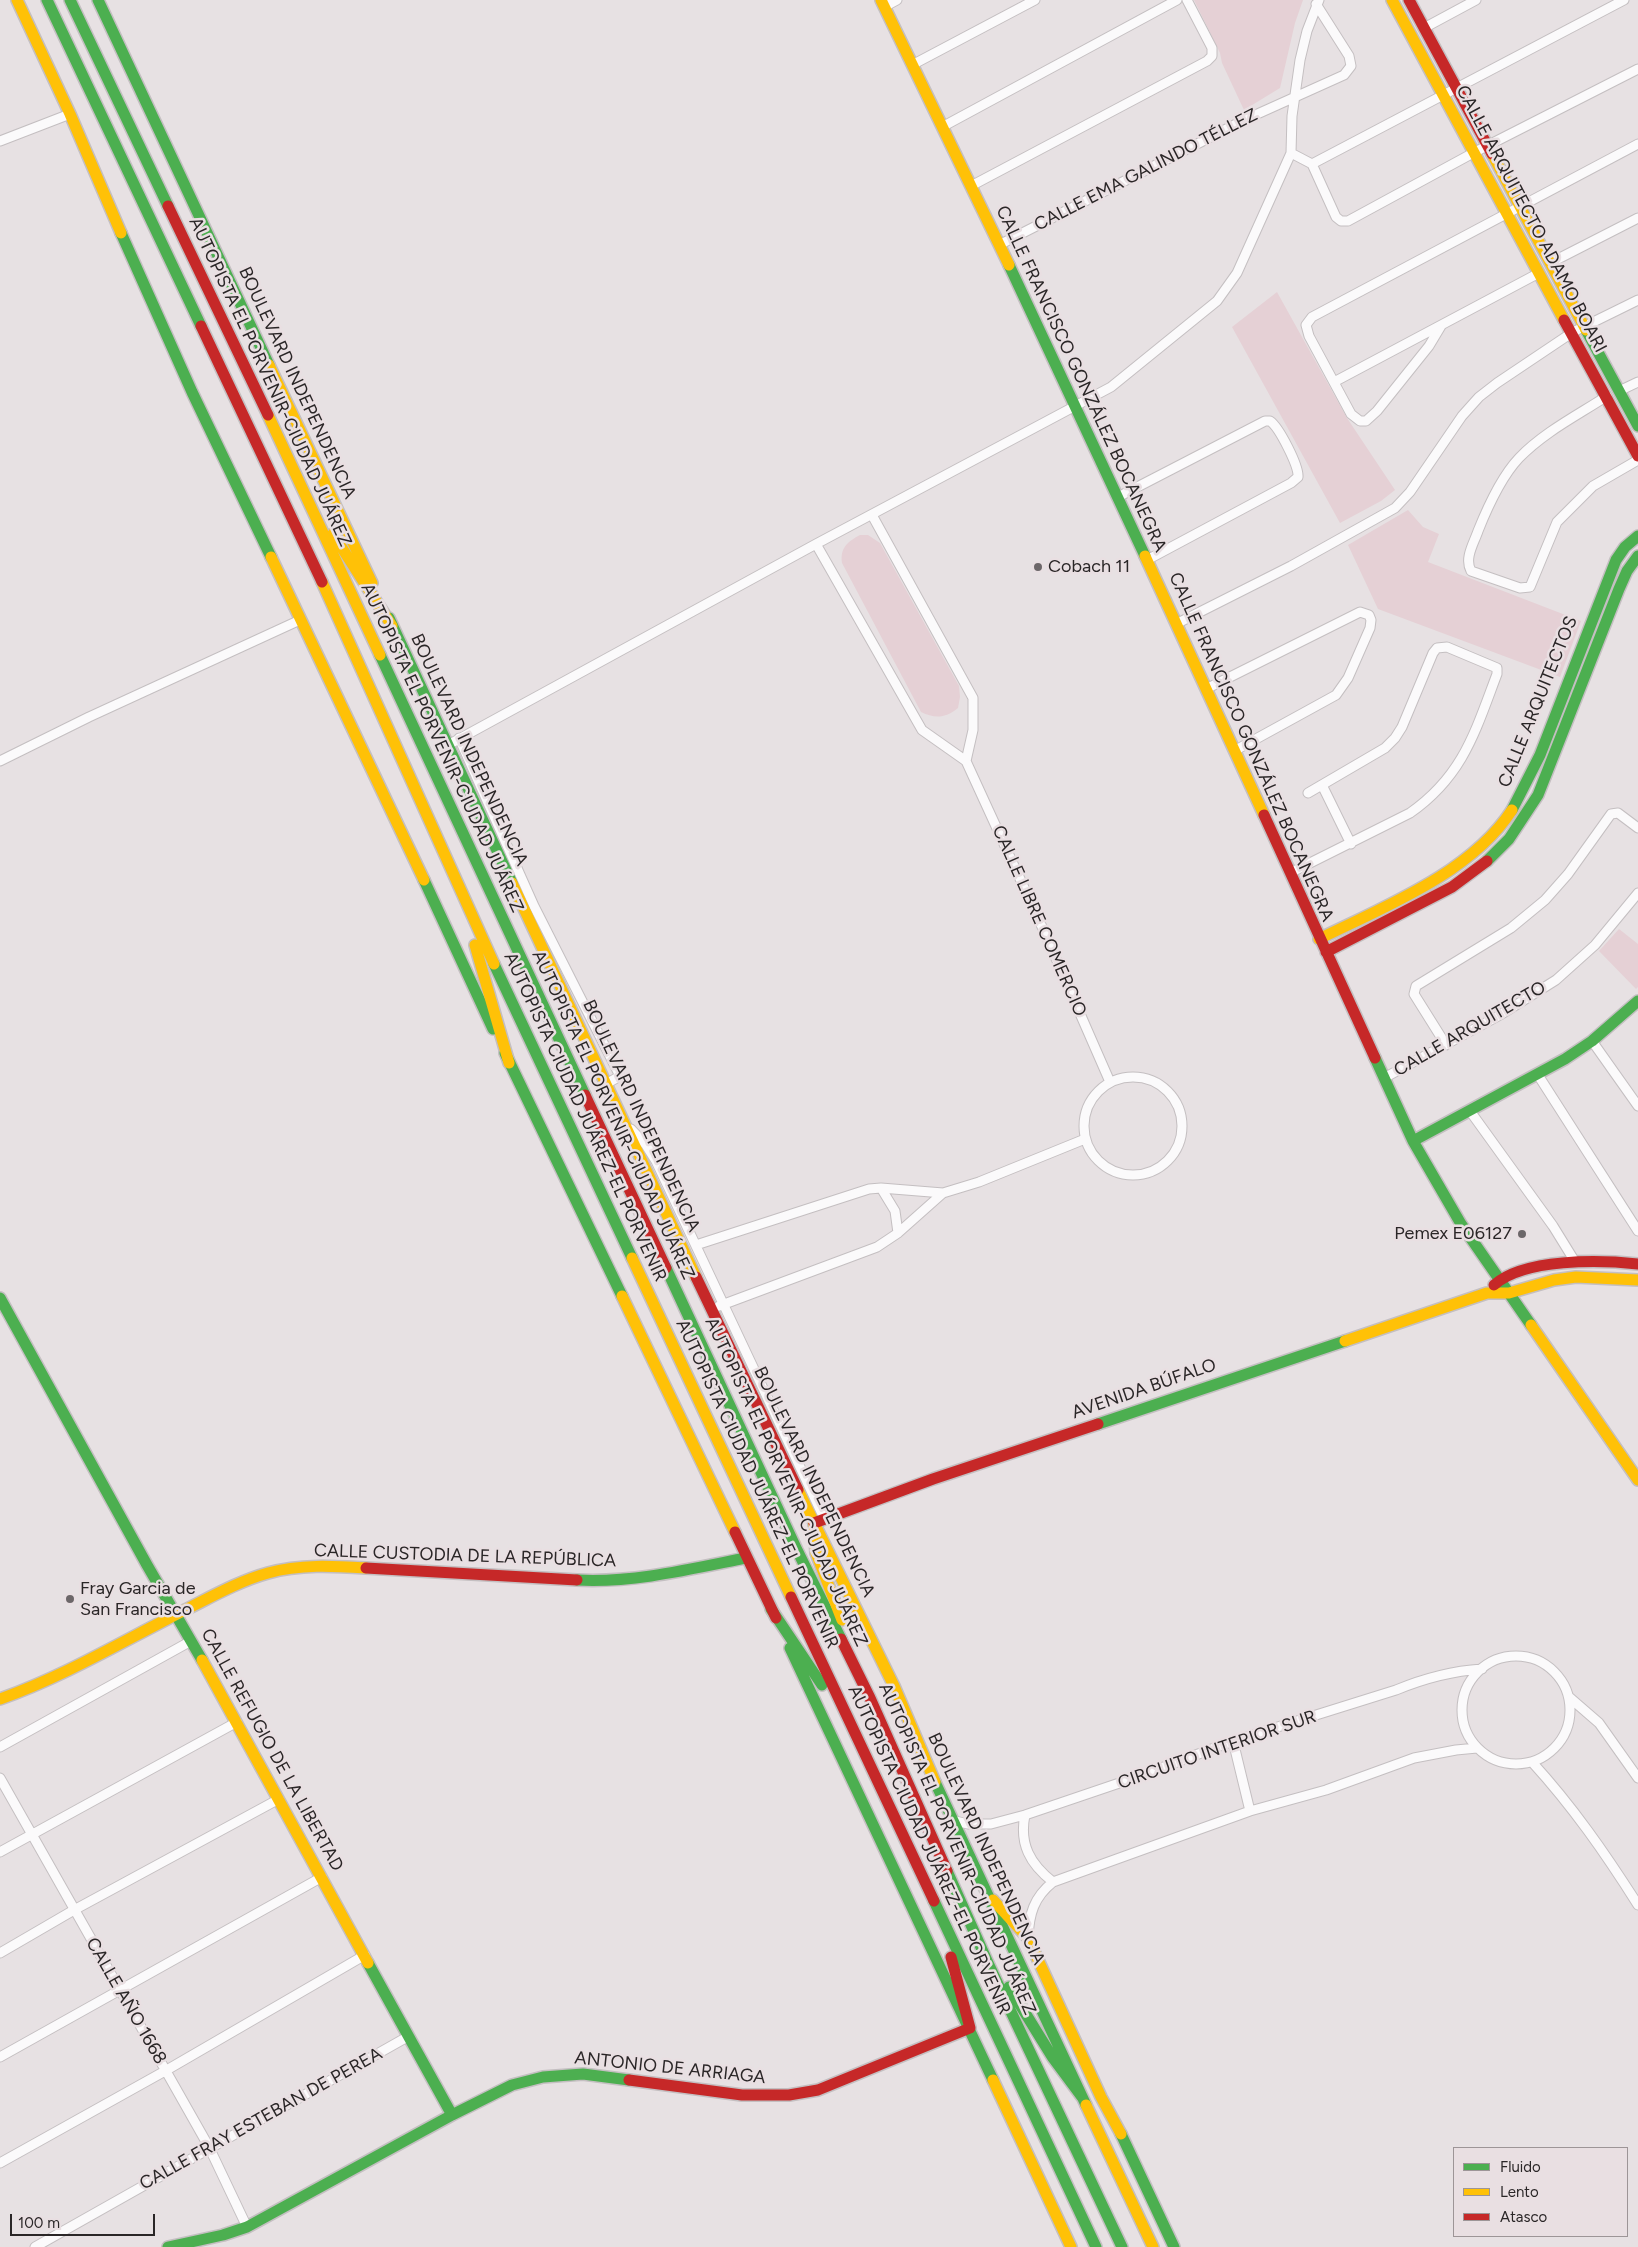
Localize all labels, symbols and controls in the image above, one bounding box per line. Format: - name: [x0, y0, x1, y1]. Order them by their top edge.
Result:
- street label: CALLE ARQUITECTO ADAMO BOARI: [1451, 82, 1611, 356]
- street label: CALLE EMA GALINDO TÉLLEZ: [1031, 104, 1261, 236]
- street label: CALLE FRANCISCO GONZÁLEZ BOCANEGRA: [991, 202, 1171, 556]
- street label: AUTOPISTA EL PORVENIR-CIUDAD JUÁREZ: [184, 214, 356, 550]
- street label: BOULEVARD INDEPENDENCIA: [234, 264, 360, 502]
- place label: Cobach 11: [1048, 556, 1130, 578]
- marker: Cobach 11: [1032, 561, 1044, 573]
- street label: CALLE FRANCISCO GONZÁLEZ BOCANEGRA: [1164, 569, 1338, 925]
- street label: AUTOPISTA EL PORVENIR-CIUDAD JUÁREZ: [356, 580, 528, 916]
- street label: CALLE ARQUITECTOS: [1494, 613, 1582, 791]
- street label: BOULEVARD INDEPENDENCIA: [406, 631, 532, 869]
- street label: CALLE LIBRE COMERCIO: [987, 822, 1091, 1020]
- street label: AUTOPISTA EL PORVENIR-CIUDAD JUÁREZ: [527, 947, 699, 1283]
- street label: AUTOPISTA CIUDAD JUÁREZ-EL PORVENIR: [499, 949, 671, 1285]
- street label: CALLE ARQUITECTO: [1390, 977, 1550, 1081]
- street label: BOULEVARD INDEPENDENCIA: [578, 997, 704, 1235]
- place label: Pemex E06127: [1394, 1223, 1512, 1245]
- marker: Pemex E06127: [1516, 1228, 1528, 1240]
- street label: AUTOPISTA EL PORVENIR-CIUDAD JUÁREZ: [700, 1314, 872, 1650]
- street label: AUTOPISTA CIUDAD JUÁREZ-EL PORVENIR: [671, 1316, 843, 1652]
- street label: AVENIDA BÚFALO: [1069, 1354, 1219, 1424]
- street label: BOULEVARD INDEPENDENCIA: [749, 1363, 879, 1601]
- street label: CALLE CUSTODIA DE LA REPÚBLICA: [313, 1540, 617, 1572]
- place label: Fray Garcia de San Francisco: [80, 1578, 195, 1620]
- marker: Fray Garcia de San Francisco: [64, 1593, 76, 1605]
- street label: CALLE REFUGIO DE LA LIBERTAD: [196, 1625, 348, 1875]
- street label: AUTOPISTA EL PORVENIR-CIUDAD JUÁREZ: [874, 1680, 1040, 2018]
- street label: AUTOPISTA CIUDAD JUÁREZ-EL PORVENIR: [843, 1682, 1015, 2018]
- street label: CIRCUITO INTERIOR SUR: [1115, 1706, 1319, 1794]
- street label: BOULEVARD INDEPENDENCIA: [923, 1730, 1049, 1968]
- street label: CALLE AÑO 1668: [81, 1934, 171, 2068]
- street label: CALLE FRAY ESTEBAN DE PEREA: [136, 2043, 386, 2195]
- street label: ANTONIO DE ARRIAGA: [573, 2047, 767, 2089]
- legend: [1453, 2147, 1628, 2237]
- text: Fluido: [1500, 2158, 1541, 2176]
- text: Lento: [1500, 2183, 1539, 2201]
- scale bar: [12, 2204, 158, 2236]
- text: Atasco: [1500, 2208, 1547, 2226]
- text: 100 m: [18, 2214, 60, 2232]

